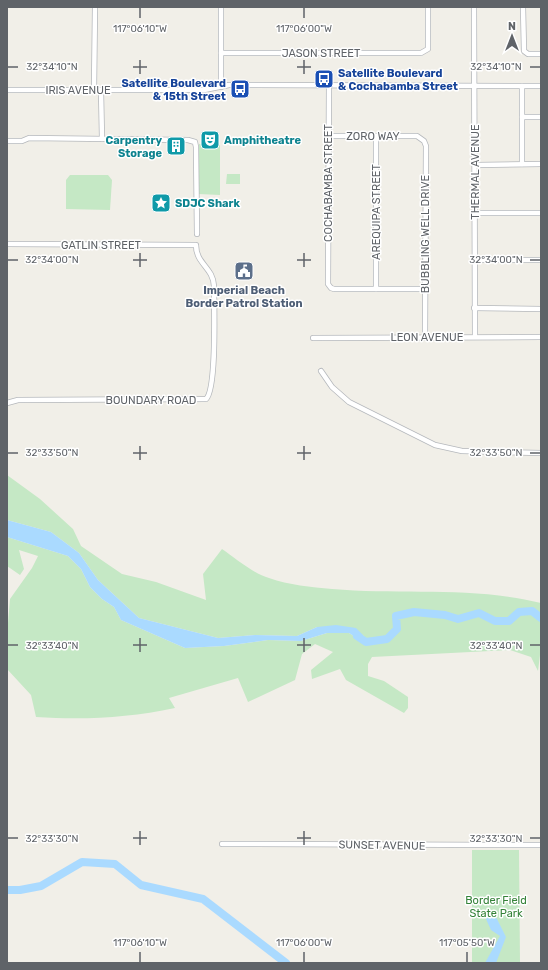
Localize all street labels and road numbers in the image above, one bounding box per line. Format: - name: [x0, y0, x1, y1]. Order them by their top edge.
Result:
- street label: JASON STREET: [282, 47, 361, 60]
- street label: IRIS AVENUE: [45, 84, 111, 97]
- street label: COCHABAMBA STREET: [322, 123, 335, 242]
- street label: THERMAL AVENUE: [469, 124, 482, 220]
- street label: ZORO WAY: [346, 130, 400, 143]
- street label: AREQUIPA STREET: [370, 164, 383, 260]
- street label: BUBBLING WELL DRIVE: [419, 174, 432, 293]
- street label: GATLIN STREET: [61, 239, 142, 252]
- street label: LEON AVENUE: [390, 331, 464, 344]
- street label: BOUNDARY ROAD: [106, 394, 196, 407]
- street label: SUNSET AVENUE: [338, 838, 426, 853]

